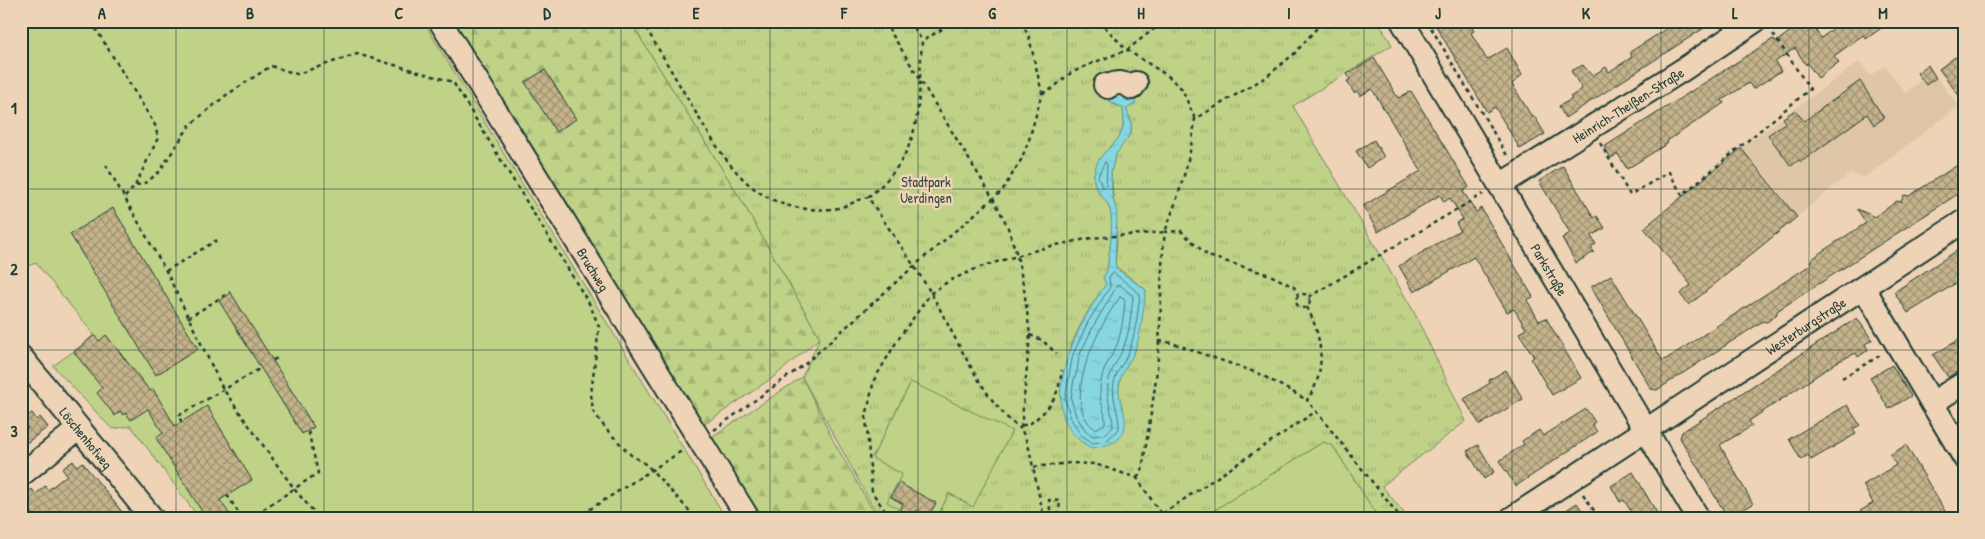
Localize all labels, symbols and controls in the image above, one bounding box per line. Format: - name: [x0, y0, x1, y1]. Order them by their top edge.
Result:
- text: A: [98, 2, 106, 24]
- text: B: [246, 2, 254, 24]
- text: C: [395, 2, 404, 24]
- text: D: [543, 2, 551, 24]
- text: E: [692, 2, 700, 24]
- text: F: [840, 2, 848, 24]
- text: G: [988, 2, 996, 24]
- text: H: [1137, 2, 1145, 24]
- text: I: [1287, 2, 1291, 24]
- text: J: [1435, 2, 1441, 24]
- text: K: [1582, 2, 1591, 24]
- text: L: [1732, 2, 1738, 24]
- text: M: [1878, 2, 1888, 24]
- street label: Heinrich-Theißen-Straße: [1568, 62, 1687, 147]
- text: 1: [11, 97, 17, 119]
- park label: Stadtpark Uerdingen: [900, 172, 952, 208]
- street label: Parkstraße: [1527, 240, 1573, 299]
- street label: Bruchweg: [573, 244, 614, 295]
- text: 2: [10, 258, 18, 280]
- street label: Westerburgstraße: [1761, 292, 1850, 359]
- street label: Löschenhofweg: [56, 403, 117, 473]
- text: 3: [10, 420, 18, 442]

